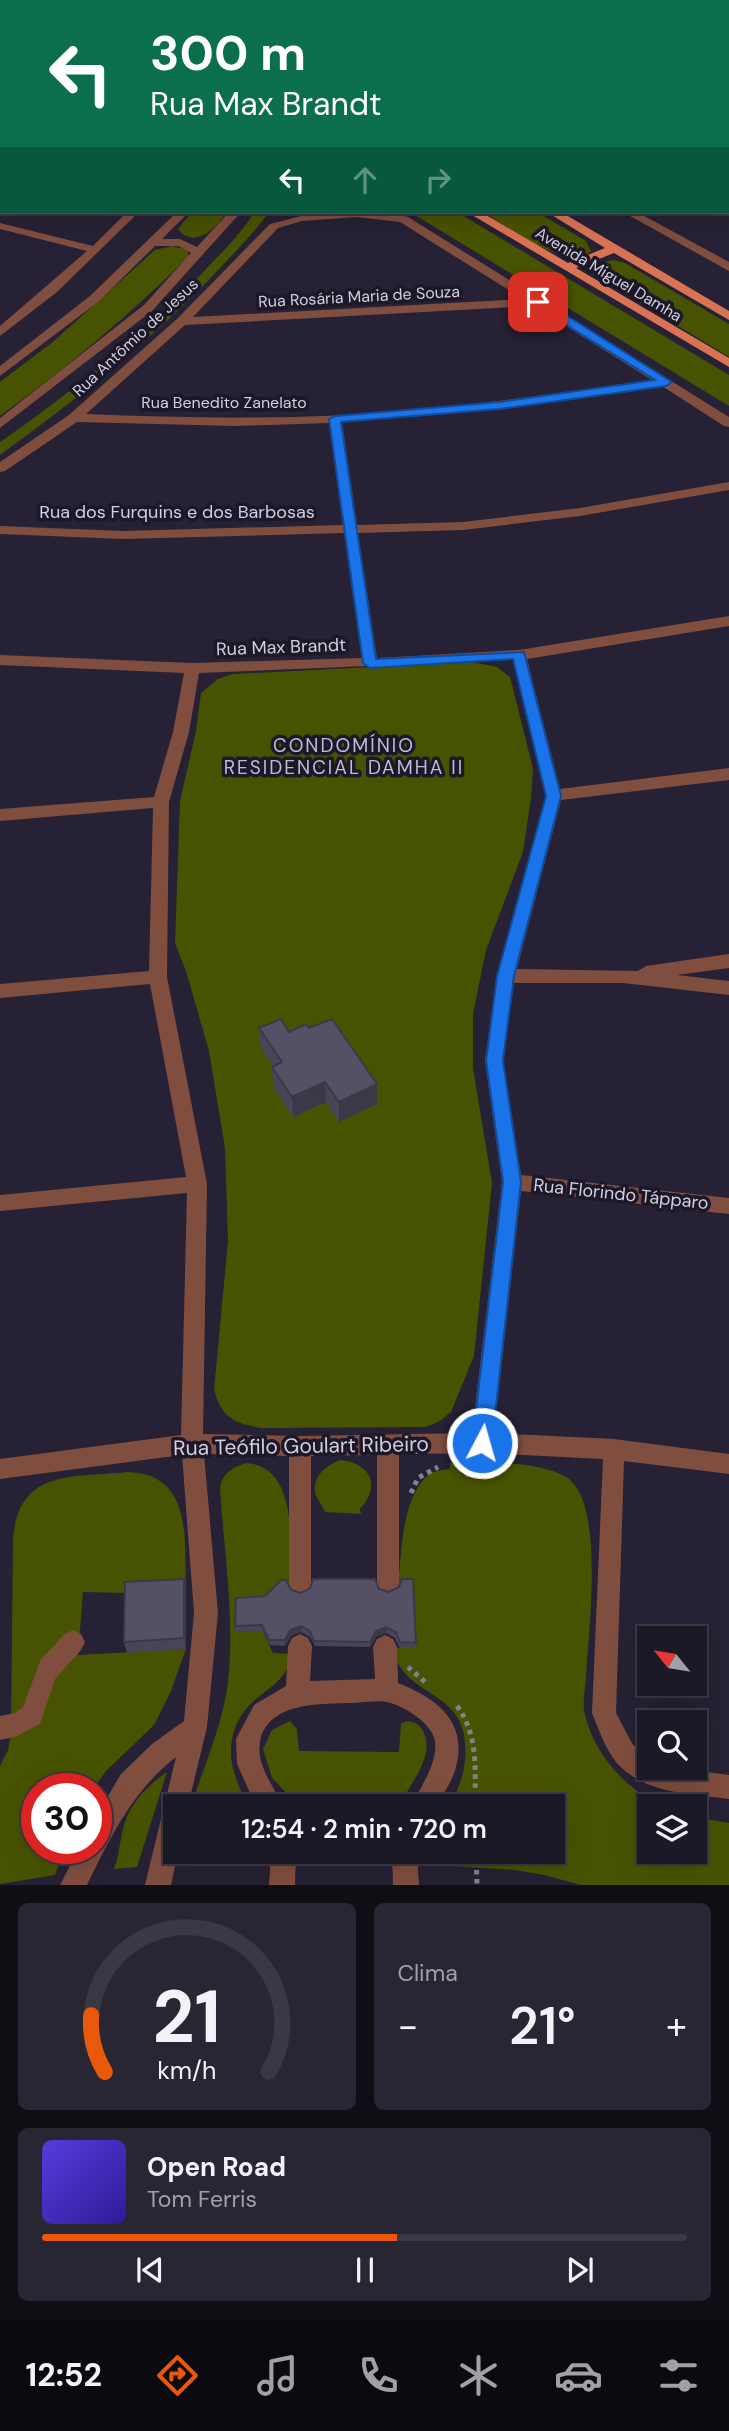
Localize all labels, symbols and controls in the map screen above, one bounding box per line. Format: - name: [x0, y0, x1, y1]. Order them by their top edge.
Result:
- text: 300 m: [150, 21, 306, 85]
- icon: left: [35, 28, 126, 119]
- text: Rua Max Brandt: [150, 83, 382, 125]
- icon: left: [273, 161, 311, 199]
- icon: ahead: [346, 161, 384, 199]
- icon: right: [419, 161, 457, 199]
- street label: Avenida Miguel Damha: [532, 222, 686, 326]
- pin: [508, 272, 568, 332]
- street label: Rua Antômio de Jesus: [68, 274, 203, 401]
- street label: Rua Rosária Maria de Souza: [258, 281, 460, 312]
- icon: arrive: [519, 283, 557, 321]
- street label: Rua Benedito Zanelato: [141, 392, 307, 413]
- street label: Rua dos Furquins e dos Barbosas: [39, 500, 315, 524]
- street label: Rua Max Brandt: [216, 633, 346, 661]
- district label: CONDOMÍNIO RESIDENCIAL DAMHA II: [224, 733, 464, 780]
- street label: Rua Florindo Tápparo: [532, 1173, 710, 1215]
- position arrow: [445, 1406, 519, 1480]
- street label: Rua Teófilo Goulart Ribeiro: [173, 1430, 429, 1462]
- north arrow: [637, 1626, 707, 1696]
- map controls: [637, 1626, 707, 1864]
- button: search: [637, 1710, 707, 1780]
- speed limit sign: 30: [21, 1773, 112, 1864]
- button: layers: [637, 1794, 707, 1864]
- text: 12:54 · 2 min · 720 m: [241, 1812, 487, 1846]
- text: Clima: [398, 1958, 458, 1988]
- text: 21: [152, 1971, 221, 2066]
- text: 21°: [509, 1992, 576, 2060]
- text: −: [398, 2001, 418, 2051]
- text: +: [666, 2001, 687, 2051]
- text: km/h: [157, 2054, 216, 2087]
- text: Open Road: [147, 2150, 286, 2184]
- text: Tom Ferris: [147, 2184, 257, 2214]
- icon: previous: [131, 2251, 169, 2289]
- icon: pause: [346, 2251, 384, 2289]
- icon: next: [561, 2251, 599, 2289]
- icon: directions: [153, 2351, 202, 2400]
- icon: music: [253, 2351, 302, 2400]
- icon: phone: [354, 2351, 403, 2400]
- icon: climate: [454, 2351, 503, 2400]
- icon: car: [554, 2351, 603, 2400]
- icon: filters: [654, 2351, 703, 2400]
- text: 12:52: [26, 2354, 102, 2396]

